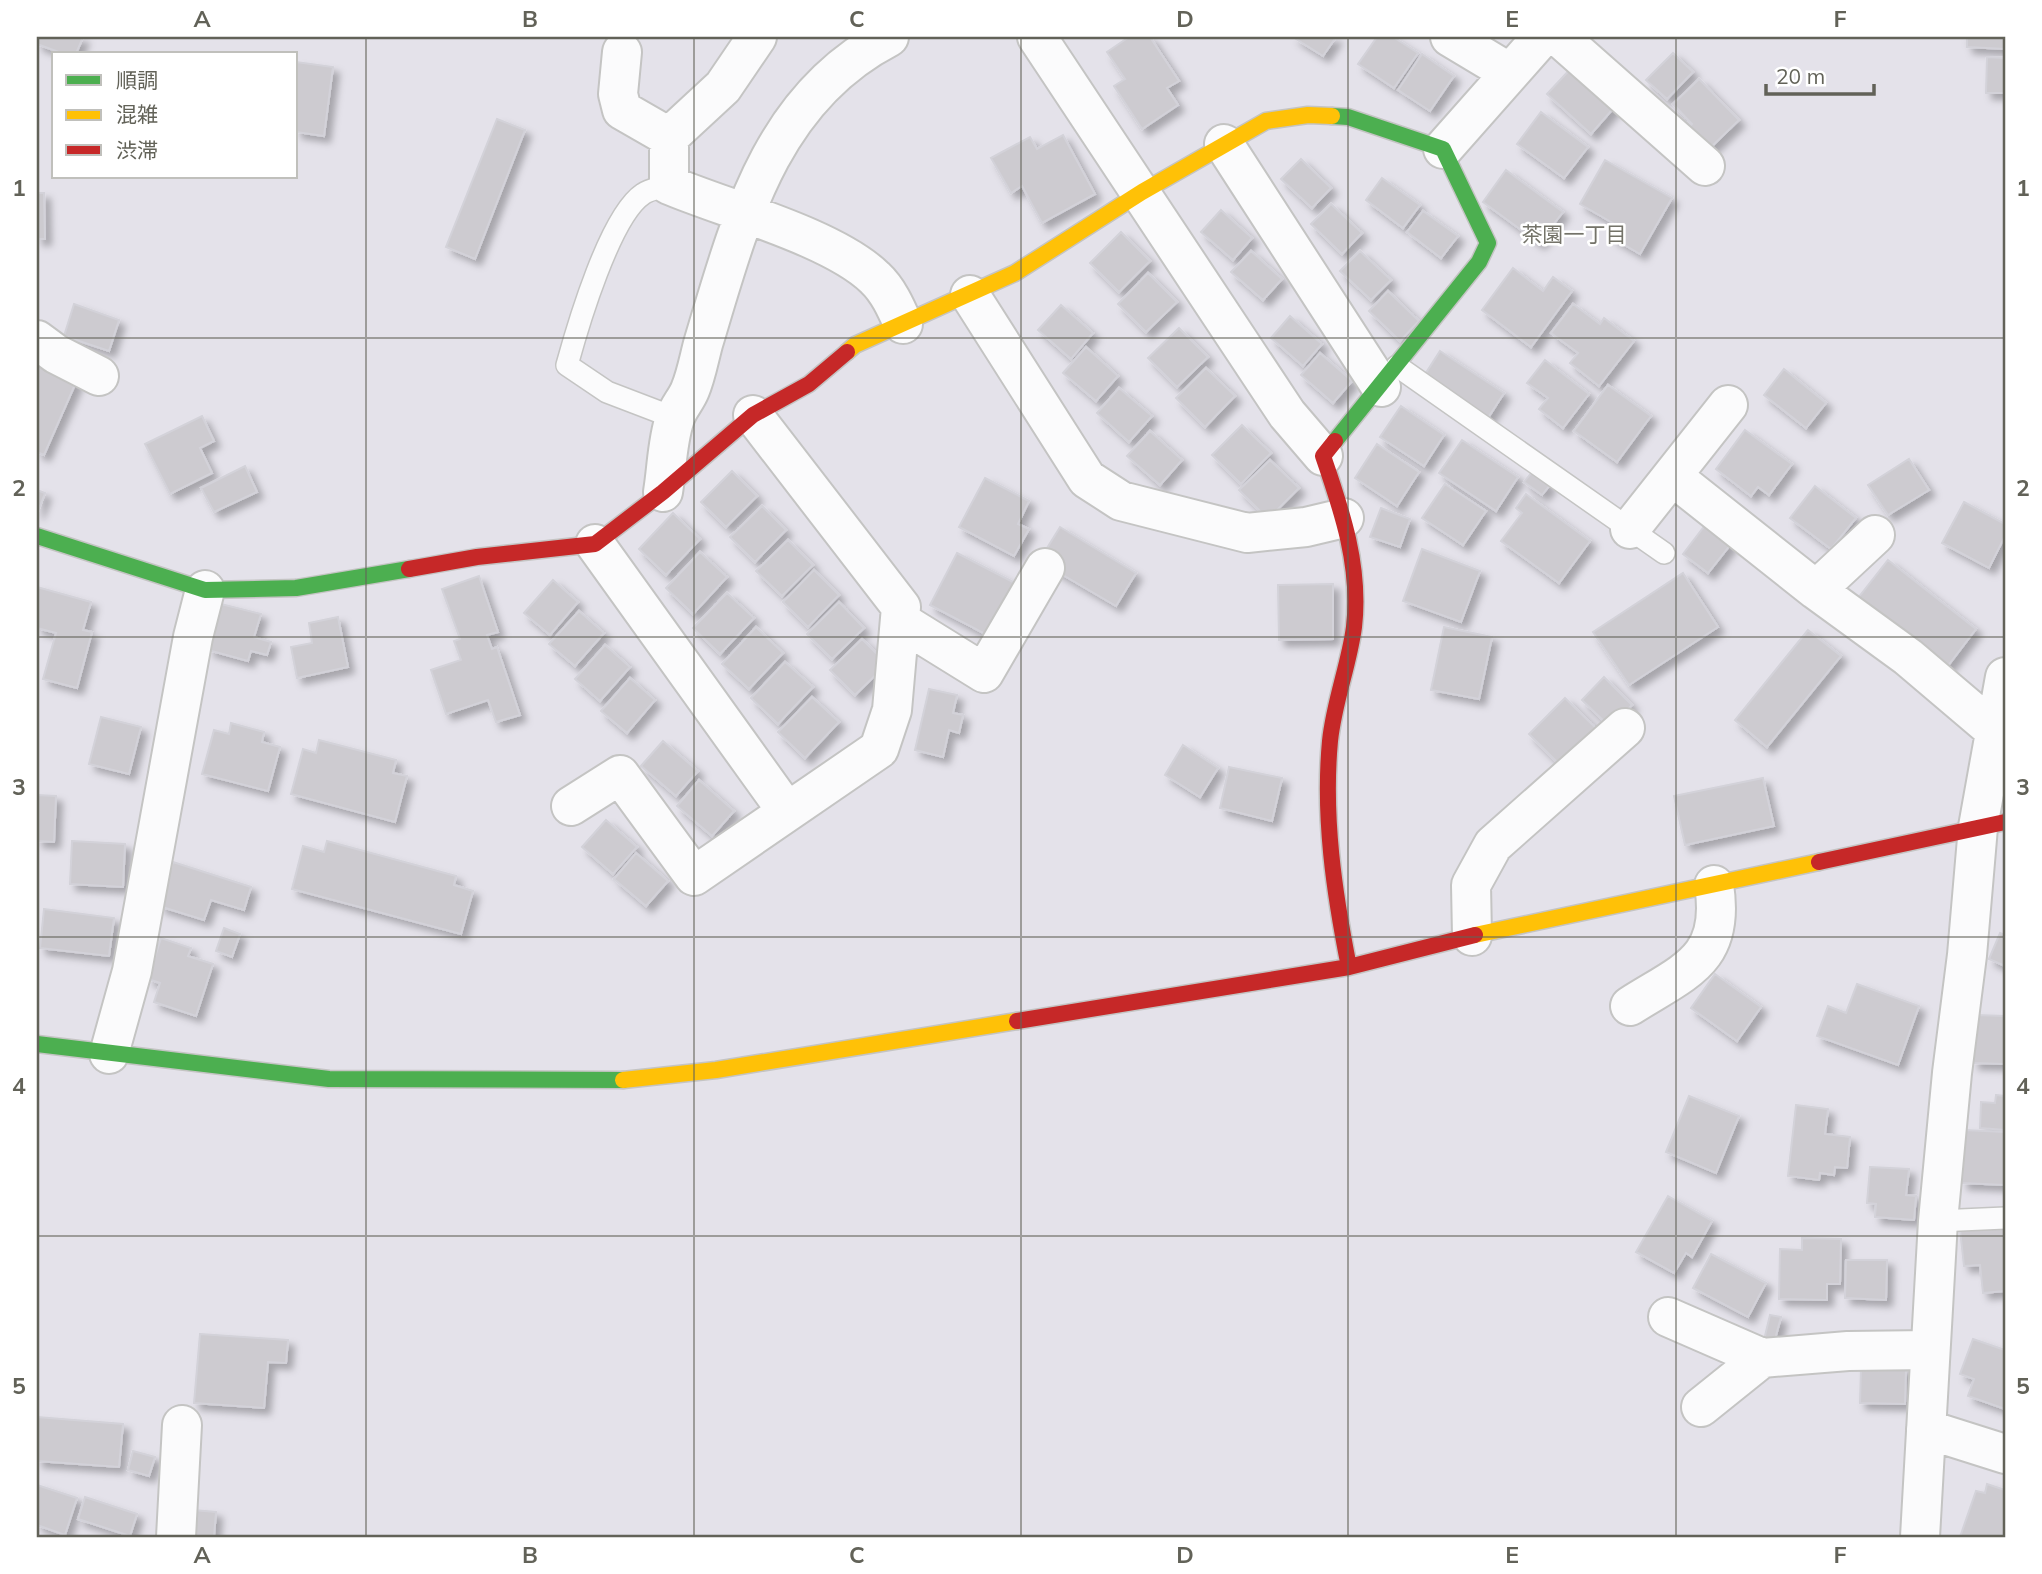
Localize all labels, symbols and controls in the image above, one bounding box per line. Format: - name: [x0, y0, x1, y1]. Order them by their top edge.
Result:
- text: A: [193, 4, 211, 33]
- text: B: [522, 4, 538, 33]
- text: C: [849, 4, 865, 33]
- text: D: [1176, 4, 1194, 33]
- text: E: [1505, 4, 1519, 33]
- text: F: [1833, 4, 1847, 33]
- legend: [52, 52, 298, 178]
- scale bar: [1766, 52, 1874, 96]
- text: 20 m: [1776, 63, 1825, 89]
- text: 順調: [116, 67, 158, 93]
- text: 混雑: [116, 101, 158, 127]
- text: 渋滞: [116, 137, 158, 163]
- text: 1: [12, 173, 26, 202]
- text: 1: [2016, 173, 2030, 202]
- district label: 茶園一丁目: [1522, 221, 1627, 247]
- text: 2: [12, 473, 26, 502]
- text: 2: [2016, 473, 2030, 502]
- text: 3: [12, 772, 26, 801]
- text: 3: [2016, 772, 2030, 801]
- text: 4: [12, 1071, 26, 1100]
- text: 4: [2016, 1071, 2030, 1100]
- text: 5: [12, 1371, 26, 1400]
- text: 5: [2016, 1371, 2030, 1400]
- text: A: [193, 1540, 211, 1569]
- text: B: [522, 1540, 538, 1569]
- text: C: [849, 1540, 865, 1569]
- text: D: [1176, 1540, 1194, 1569]
- text: E: [1505, 1540, 1519, 1569]
- text: F: [1833, 1540, 1847, 1569]

